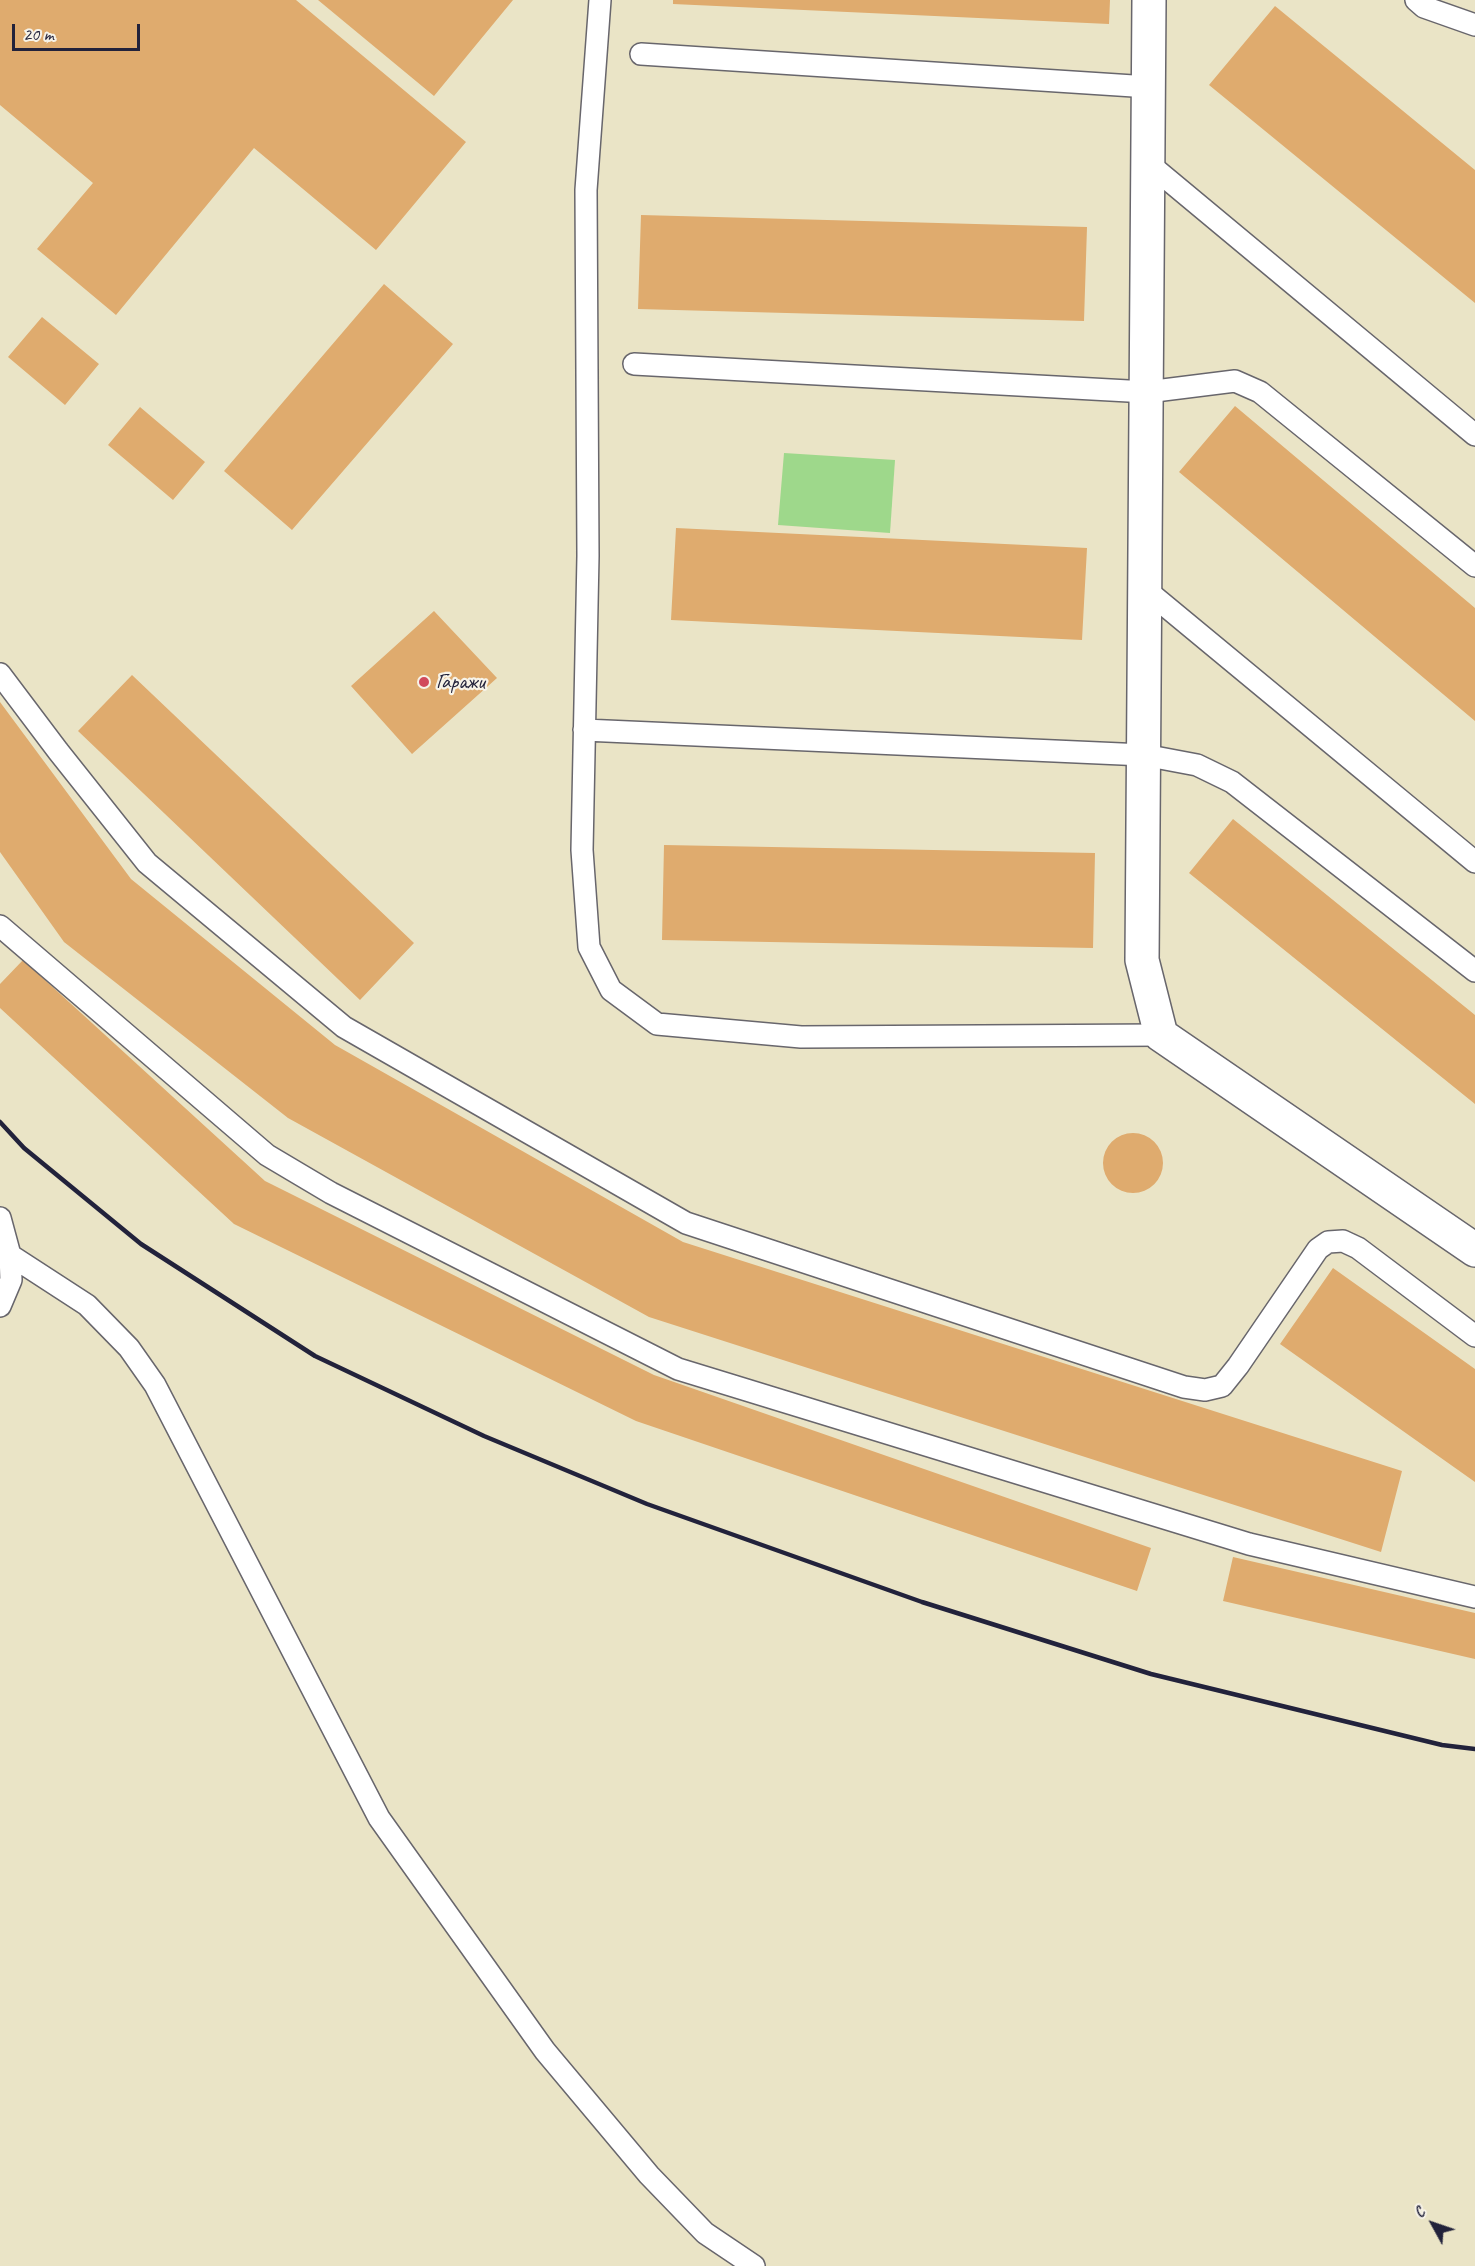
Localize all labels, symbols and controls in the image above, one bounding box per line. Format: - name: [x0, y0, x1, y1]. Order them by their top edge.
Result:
- scale bar: [15, 12, 142, 50]
- text: 20 m: [23, 23, 54, 45]
- place label: Гаражи: [436, 669, 485, 695]
- marker: Гаражи: [417, 675, 431, 689]
- north arrow: [1403, 2194, 1463, 2254]
- text: С: [1409, 2203, 1429, 2222]

